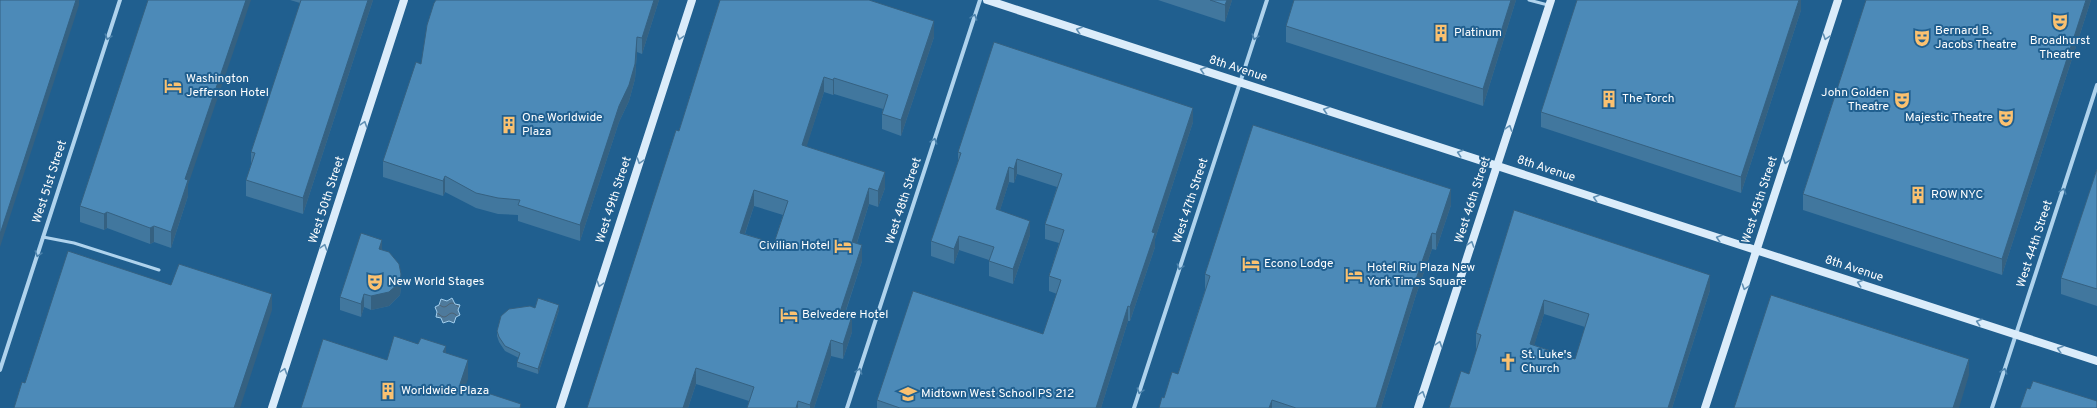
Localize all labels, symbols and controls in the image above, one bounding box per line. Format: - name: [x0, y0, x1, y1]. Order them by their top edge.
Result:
- theatre icon: Broadhurst Theatre: [2050, 12, 2070, 32]
- one-way arrow: [969, 14, 978, 21]
- building icon: Platinum: [1431, 23, 1451, 43]
- place label: Bernard B. Jacobs Theatre: [1935, 23, 2017, 53]
- place label: Platinum: [1454, 25, 1502, 41]
- one-way arrow: [1076, 26, 1083, 35]
- theatre icon: Bernard B. Jacobs Theatre: [1912, 28, 1932, 48]
- one-way arrow: [104, 33, 113, 40]
- one-way arrow: [676, 33, 685, 40]
- one-way arrow: [1251, 33, 1259, 40]
- one-way arrow: [1822, 33, 1831, 40]
- place label: Broadhurst Theatre: [2030, 33, 2090, 63]
- street label: 8th Avenue: [1207, 52, 1269, 86]
- one-way arrow: [1199, 66, 1206, 75]
- place label: Washington Jefferson Hotel: [186, 71, 269, 101]
- hotel icon: Washington Jefferson Hotel: [163, 76, 183, 96]
- place label: John Golden Theatre: [1821, 85, 1889, 115]
- building icon: The Torch: [1599, 89, 1619, 109]
- theatre icon: John Golden Theatre: [1892, 90, 1912, 110]
- place label: The Torch: [1622, 91, 1674, 107]
- one-way arrow: [1323, 106, 1330, 115]
- theatre icon: Majestic Theatre: [1996, 108, 2016, 128]
- place label: One Worldwide Plaza: [522, 110, 603, 140]
- place label: Majestic Theatre: [1905, 110, 1993, 126]
- building icon: One Worldwide Plaza: [499, 115, 519, 135]
- one-way arrow: [360, 120, 368, 127]
- one-way arrow: [1504, 125, 1513, 132]
- one-way arrow: [929, 137, 938, 144]
- street label: West 51st Street: [29, 138, 71, 226]
- one-way arrow: [1457, 150, 1464, 158]
- street label: 8th Avenue: [1515, 152, 1577, 186]
- street label: West 50th Street: [305, 154, 349, 246]
- street label: West 46th Street: [1451, 154, 1495, 246]
- street label: West 45th Street: [1738, 154, 1782, 246]
- street label: West 49th Street: [592, 155, 636, 245]
- street label: West 48th Street: [882, 155, 926, 247]
- street label: West 47th Street: [1170, 156, 1212, 246]
- one-way arrow: [636, 157, 645, 164]
- one-way arrow: [1782, 157, 1791, 164]
- building icon: ROW NYC: [1908, 185, 1928, 205]
- place label: ROW NYC: [1931, 187, 1983, 203]
- one-way arrow: [2058, 187, 2067, 194]
- one-way arrow: [1592, 194, 1599, 203]
- street label: West 44th Street: [2013, 198, 2057, 290]
- one-way arrow: [1716, 234, 1723, 243]
- hotel icon: Civilian Hotel: [833, 236, 853, 256]
- place label: Civilian Hotel: [759, 238, 830, 254]
- one-way arrow: [1466, 241, 1475, 248]
- one-way arrow: [319, 244, 328, 251]
- one-way arrow: [34, 250, 42, 257]
- street label: 8th Avenue: [1823, 252, 1885, 286]
- hotel icon: Econo Lodge: [1241, 254, 1261, 274]
- place label: Econo Lodge: [1264, 256, 1333, 272]
- place label: Hotel Riu Plaza New York Times Square: [1367, 260, 1476, 290]
- one-way arrow: [1176, 264, 1185, 271]
- hotel icon: Hotel Riu Plaza New York Times Square: [1344, 265, 1364, 285]
- theatre icon: New World Stages: [365, 272, 385, 292]
- place label: New World Stages: [388, 274, 484, 290]
- one-way arrow: [1857, 280, 1864, 288]
- one-way arrow: [596, 281, 605, 288]
- one-way arrow: [1741, 284, 1750, 291]
- hotel icon: Belvedere Hotel: [779, 305, 799, 325]
- place label: Belvedere Hotel: [802, 307, 888, 323]
- one-way arrow: [1976, 319, 1983, 327]
- one-way arrow: [1434, 341, 1442, 348]
- one-way arrow: [2057, 345, 2064, 353]
- place label: St. Luke's Church: [1521, 347, 1572, 377]
- church icon: St. Luke's Church: [1498, 352, 1518, 372]
- one-way arrow: [279, 368, 288, 375]
- one-way arrow: [854, 368, 863, 375]
- one-way arrow: [1999, 368, 2008, 375]
- building icon: Worldwide Plaza: [378, 381, 398, 401]
- place label: Worldwide Plaza: [401, 383, 489, 399]
- school or university icon: Midtown West School PS 212: [898, 384, 918, 404]
- place label: Midtown West School PS 212: [921, 386, 1074, 402]
- one-way arrow: [1136, 387, 1145, 394]
- one-way arrow: [1417, 391, 1426, 398]

